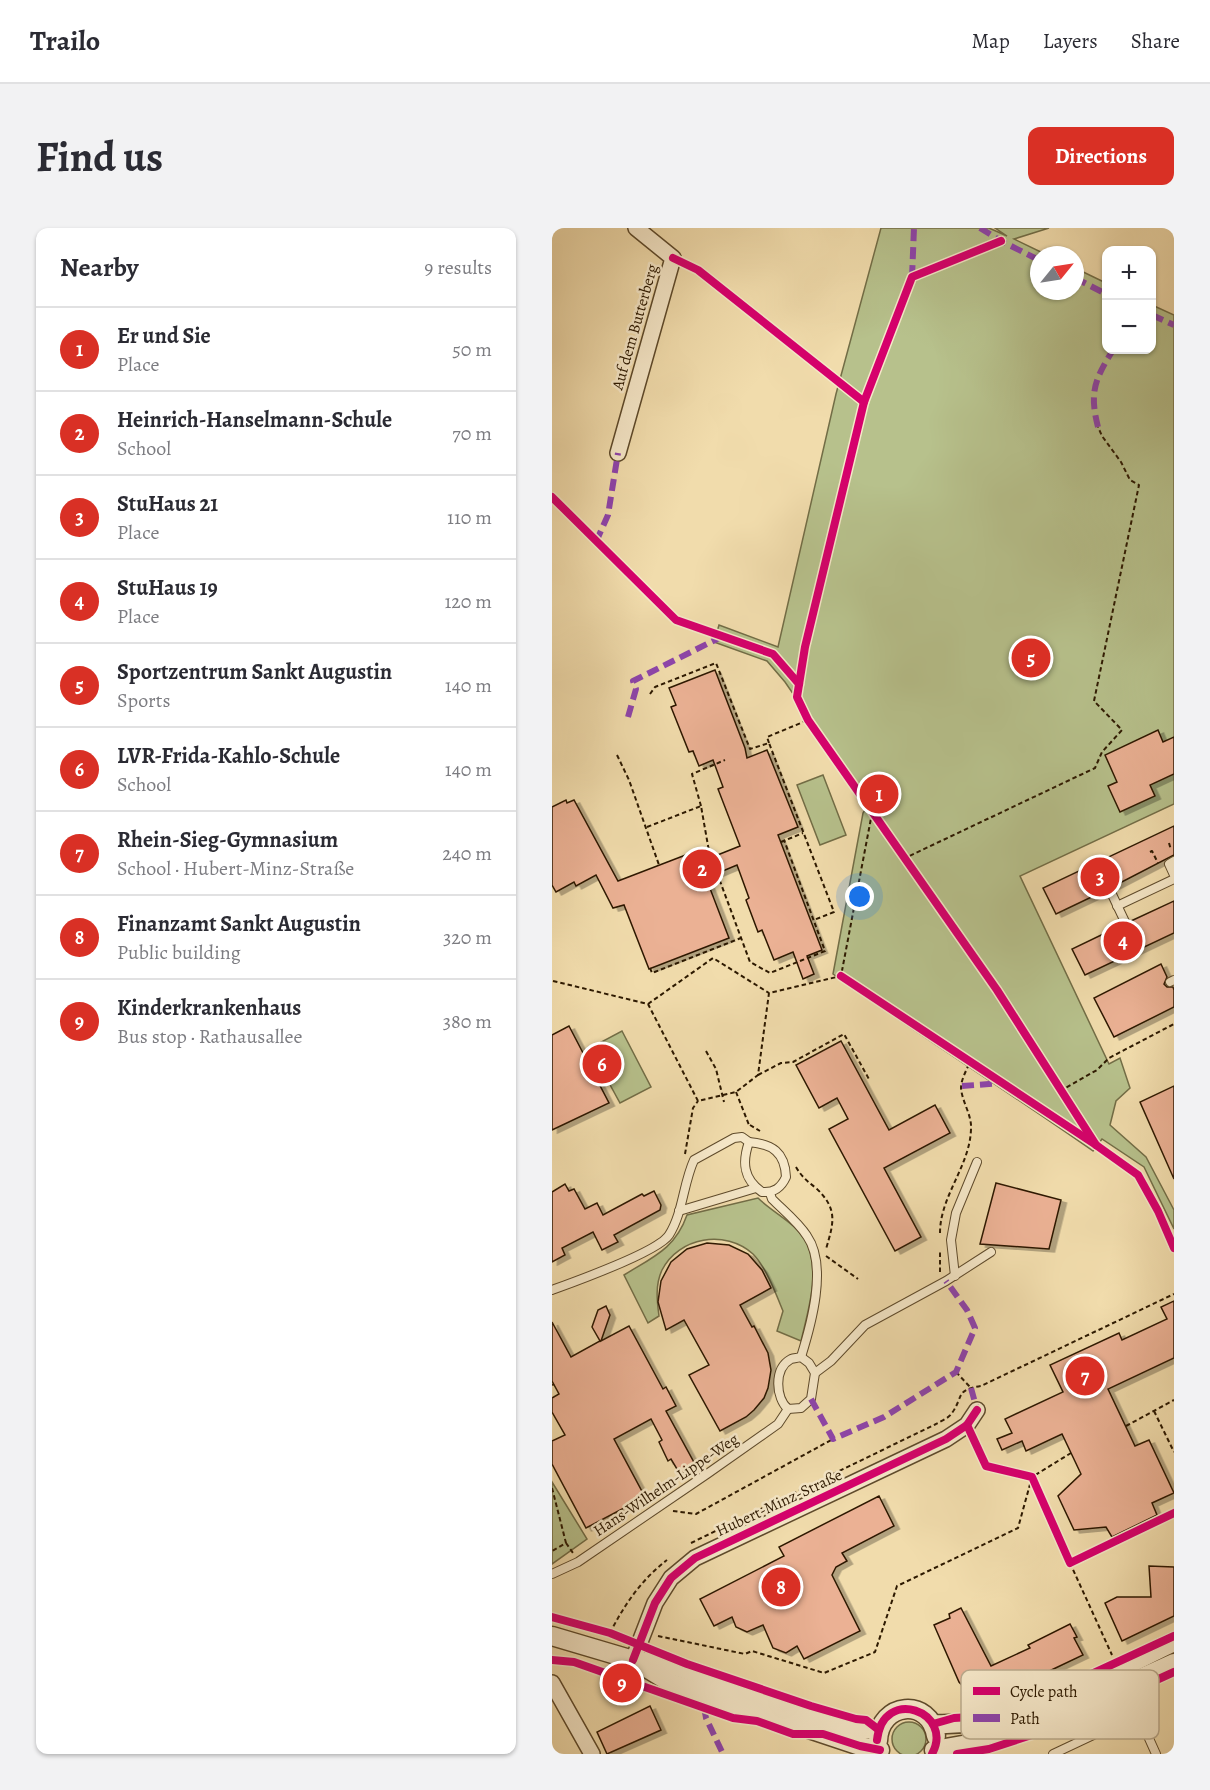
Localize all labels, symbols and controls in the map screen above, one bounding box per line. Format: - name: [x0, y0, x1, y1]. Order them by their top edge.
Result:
- text: Trailo: [30, 22, 100, 60]
- text: Map: [971, 27, 1010, 55]
- text: Layers: [1043, 27, 1098, 55]
- text: Share: [1131, 27, 1180, 55]
- button: Directions: [1028, 127, 1174, 185]
- text: Find us: [36, 128, 163, 185]
- north arrow: [1030, 246, 1084, 300]
- map controls: [1102, 246, 1156, 354]
- button: +: [1102, 246, 1156, 300]
- text: Nearby: [60, 250, 139, 285]
- text: 9 results: [424, 254, 492, 281]
- street label: Auf dem Butterberg: [606, 262, 663, 393]
- button: −: [1102, 300, 1156, 354]
- text: Er und Sie: [117, 321, 211, 351]
- text: 1: [76, 336, 83, 363]
- text: 50 m: [452, 336, 492, 363]
- text: Place: [117, 351, 159, 378]
- text: Heinrich-Hanselmann-Schule: [117, 405, 392, 435]
- text: 2: [75, 420, 84, 447]
- text: 70 m: [452, 420, 492, 447]
- text: School: [117, 435, 171, 462]
- text: StuHaus 21: [117, 489, 218, 519]
- text: 3: [75, 504, 84, 531]
- text: 110 m: [447, 504, 492, 531]
- text: Place: [117, 519, 159, 546]
- text: StuHaus 19: [117, 573, 218, 603]
- text: 4: [75, 588, 84, 615]
- text: 120 m: [444, 588, 492, 615]
- text: Place: [117, 603, 159, 630]
- pin: 5: [1012, 636, 1050, 680]
- text: Sportzentrum Sankt Augustin: [117, 657, 392, 687]
- text: 5: [75, 672, 84, 699]
- text: 140 m: [445, 672, 492, 699]
- text: Sports: [117, 687, 170, 714]
- text: LVR-Frida-Kahlo-Schule: [117, 741, 340, 771]
- text: 6: [75, 756, 84, 783]
- text: 140 m: [445, 756, 492, 783]
- text: School: [117, 771, 171, 798]
- pin: 1: [860, 772, 898, 816]
- text: Rhein-Sieg-Gymnasium: [117, 825, 338, 855]
- text: 7: [75, 840, 84, 867]
- text: 240 m: [442, 840, 492, 867]
- pin: 2: [682, 846, 722, 892]
- pin: 3: [1080, 854, 1120, 900]
- text: School · Hubert-Minz-Straße: [117, 855, 354, 882]
- your location: [845, 882, 874, 911]
- text: Finanzamt Sankt Augustin: [117, 909, 361, 939]
- pin: 4: [1104, 918, 1142, 964]
- text: 8: [75, 924, 84, 951]
- text: 320 m: [443, 924, 492, 951]
- text: Public building: [117, 939, 241, 966]
- text: Kinderkrankenhaus: [117, 993, 301, 1023]
- text: 9: [75, 1008, 84, 1035]
- text: 380 m: [443, 1008, 492, 1035]
- text: Bus stop · Rathausallee: [117, 1023, 302, 1050]
- pin: 6: [583, 1042, 622, 1086]
- pin: 7: [1066, 1354, 1104, 1398]
- street label: Hans-Wilhelm-Lippe-Weg: [589, 1428, 743, 1542]
- street label: Hubert-Minz-Straße: [712, 1464, 846, 1542]
- pin: 8: [762, 1564, 800, 1610]
- pin: 9: [602, 1660, 642, 1706]
- legend: [961, 1670, 1159, 1739]
- text: Cycle path: [1010, 1681, 1078, 1703]
- text: Path: [1010, 1708, 1040, 1730]

